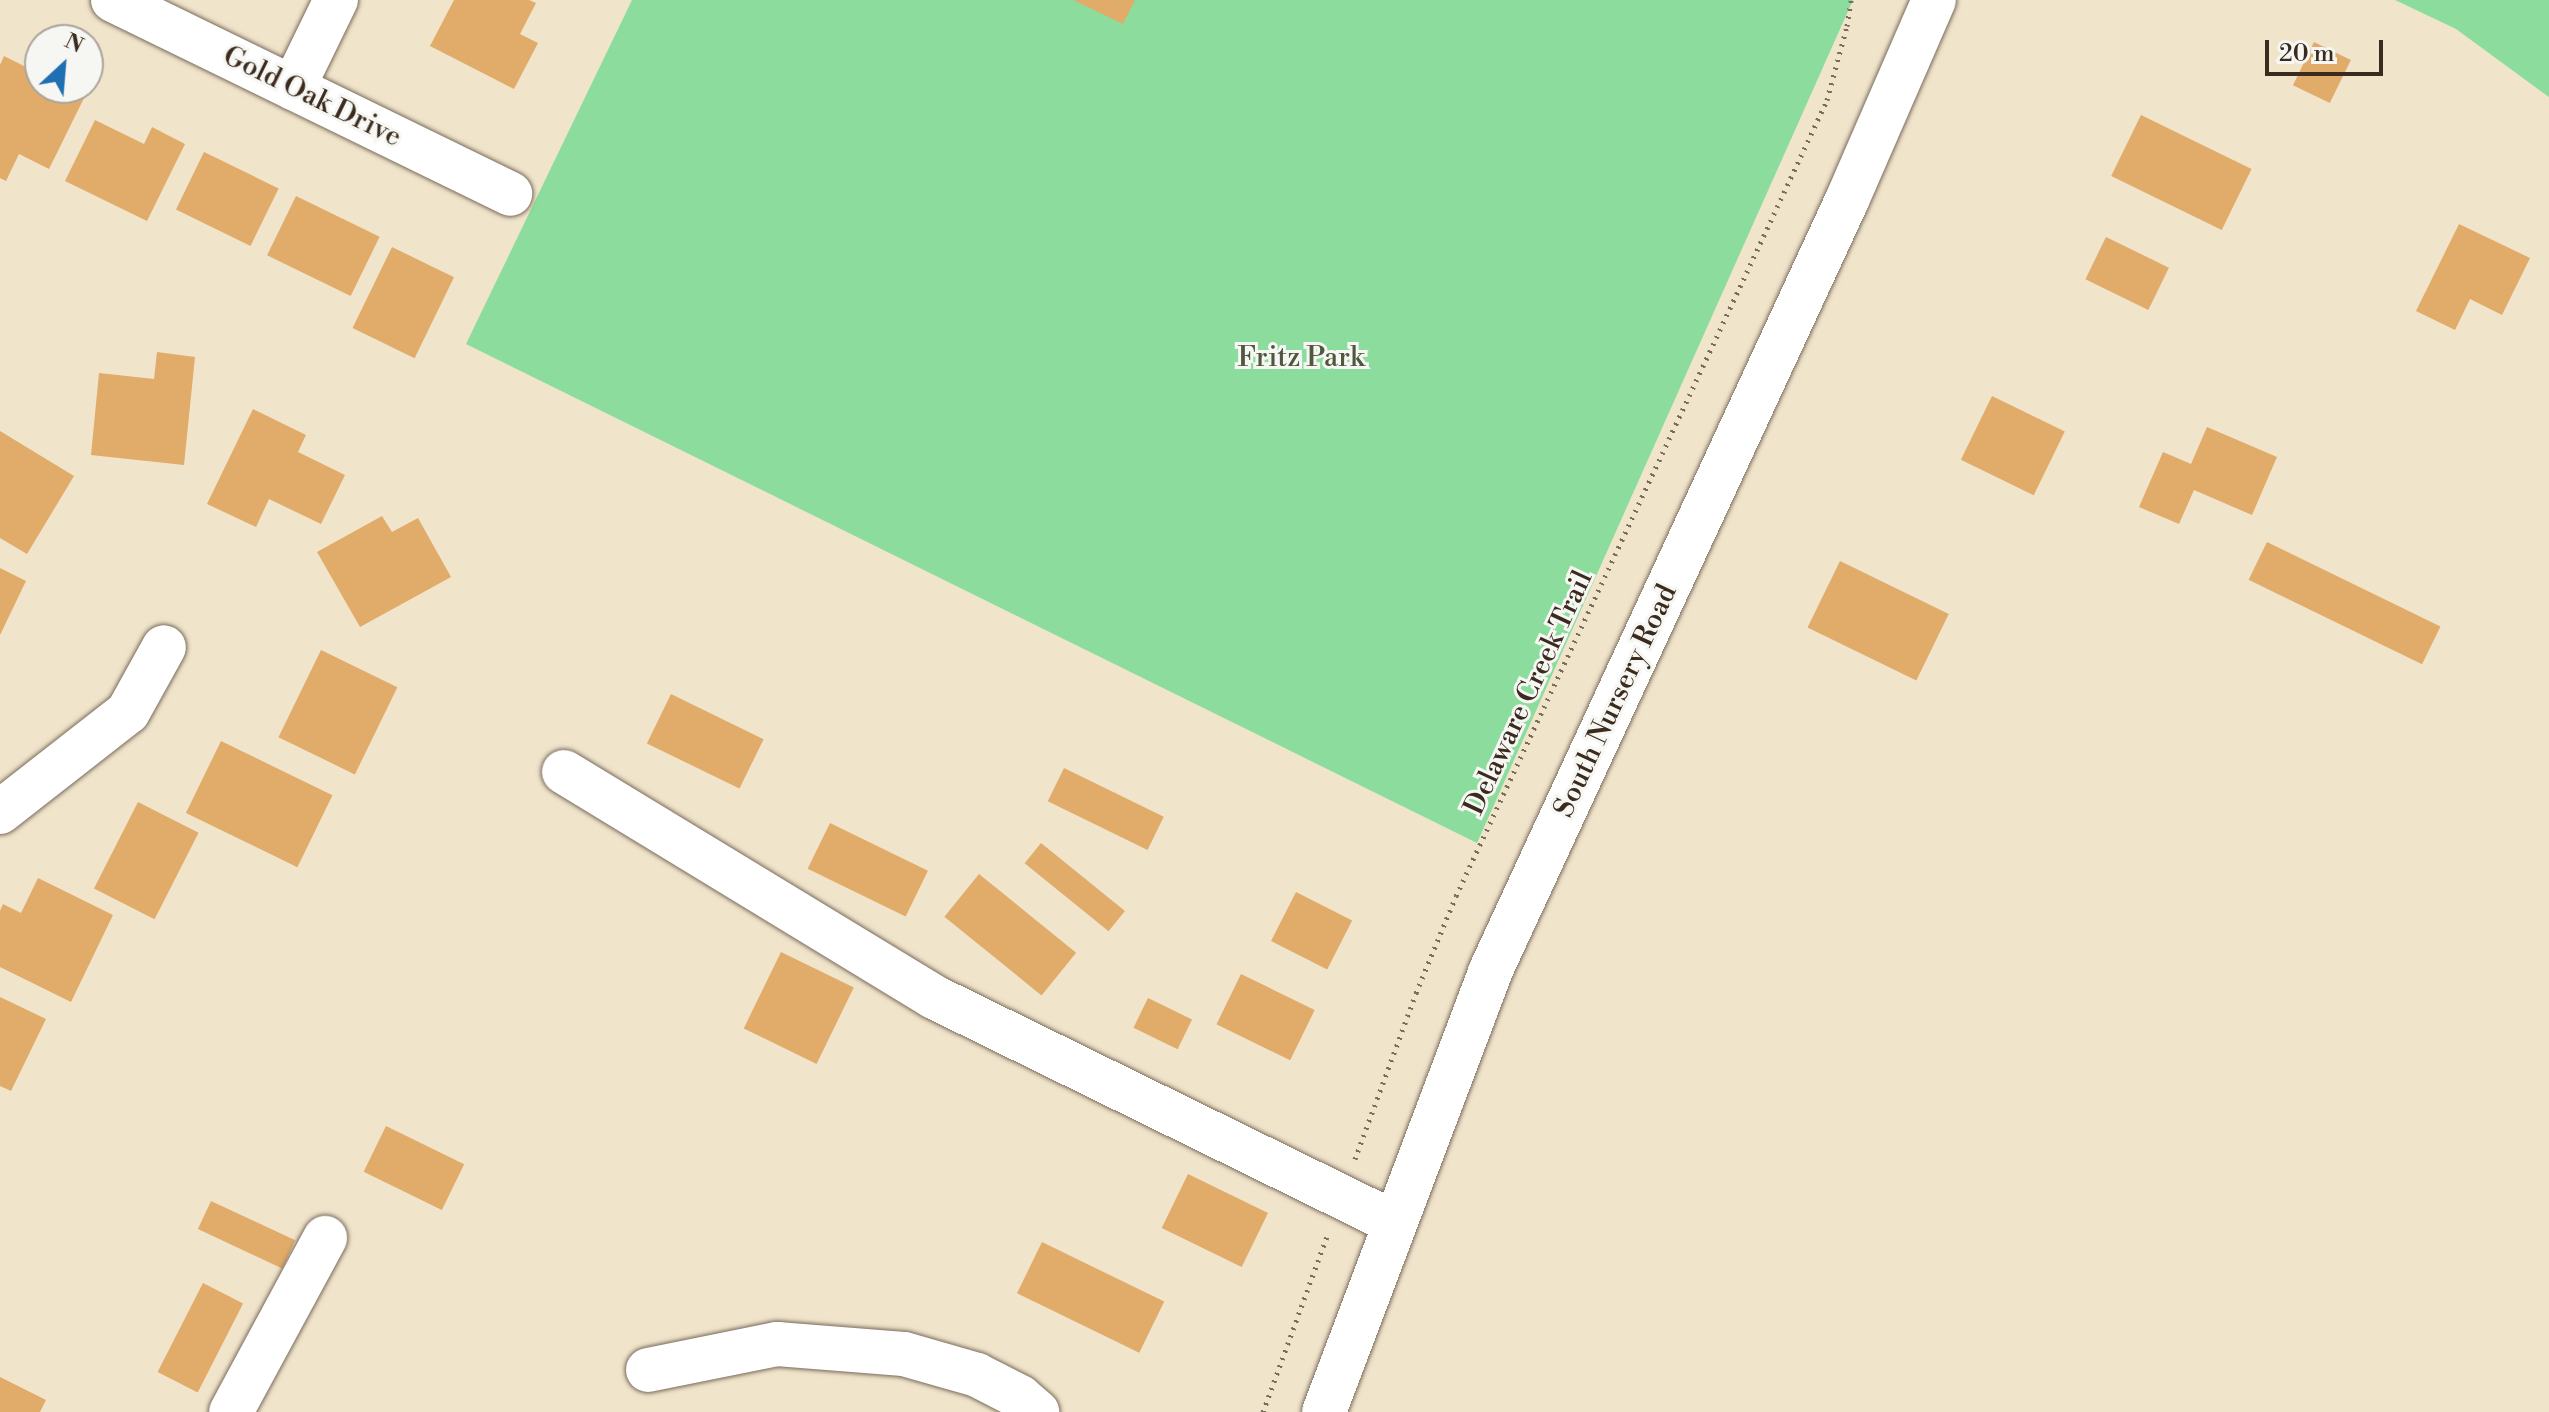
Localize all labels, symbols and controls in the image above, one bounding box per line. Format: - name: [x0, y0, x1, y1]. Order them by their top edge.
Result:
- north arrow: [24, 24, 104, 104]
- scale bar: [2269, 24, 2387, 74]
- text: N: [60, 28, 88, 60]
- street label: Gold Oak Drive: [217, 39, 407, 155]
- text: 20 m: [2279, 39, 2335, 69]
- park label: Fritz Park: [1237, 341, 1365, 375]
- street label: Delaware Creek Trail: [1458, 566, 1600, 820]
- street label: South Nursery Road: [1547, 579, 1685, 823]

